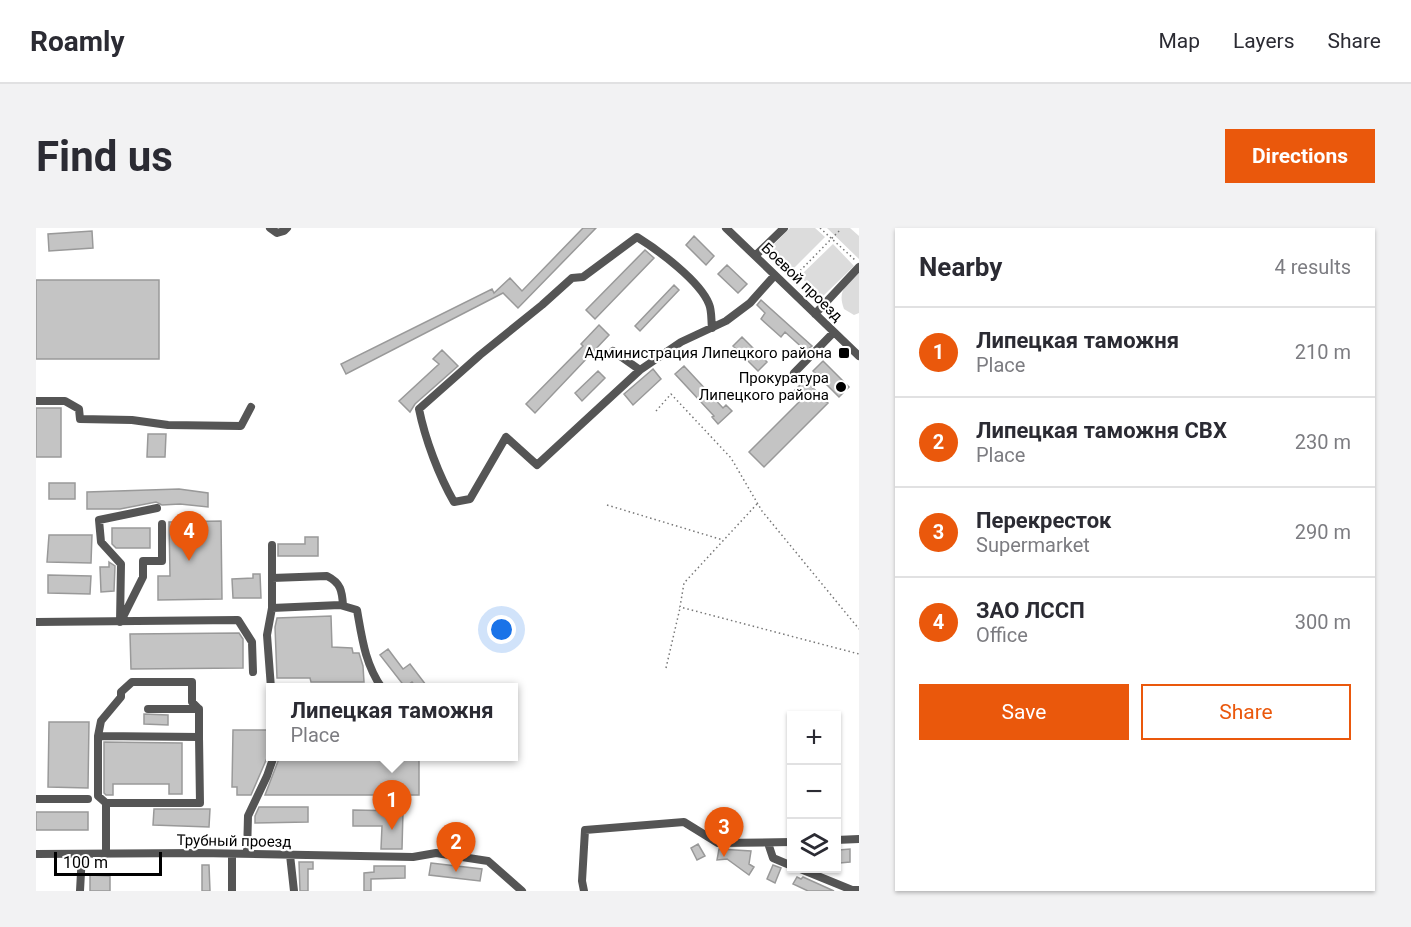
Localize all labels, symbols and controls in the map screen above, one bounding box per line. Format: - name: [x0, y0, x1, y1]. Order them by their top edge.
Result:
- text: Roamly: [30, 25, 125, 58]
- text: Map: [1158, 29, 1200, 53]
- text: Layers: [1233, 29, 1294, 53]
- text: Share: [1327, 29, 1381, 53]
- button: Directions: [1225, 129, 1375, 183]
- text: Find us: [36, 132, 173, 181]
- street label: Боевой проезд: [758, 239, 846, 325]
- text: Nearby: [919, 252, 1002, 282]
- text: 4 results: [1275, 255, 1351, 279]
- text: Липецкая таможня: [976, 328, 1179, 353]
- text: 1: [933, 340, 944, 364]
- text: 210 m: [1295, 340, 1351, 364]
- place label: Администрация Липецкого района: [585, 344, 832, 362]
- marker: Администрация Липецкого района: [837, 346, 851, 360]
- text: Place: [976, 353, 1025, 377]
- place label: Прокуратура Липецкого района: [699, 369, 829, 404]
- marker: Прокуратура Липецкого района: [834, 380, 848, 394]
- text: Липецкая таможня СВХ: [976, 418, 1227, 443]
- text: 2: [933, 430, 944, 454]
- text: 230 m: [1295, 430, 1351, 454]
- text: Place: [976, 443, 1025, 467]
- text: Перекресток: [976, 508, 1111, 533]
- pin: 4: [170, 512, 208, 561]
- text: 3: [933, 520, 944, 544]
- text: 290 m: [1295, 520, 1351, 544]
- text: Supermarket: [976, 533, 1090, 557]
- text: ЗАО ЛССП: [976, 598, 1085, 623]
- text: 4: [933, 610, 944, 634]
- text: 300 m: [1295, 610, 1351, 634]
- your location: [487, 615, 516, 644]
- text: Office: [976, 623, 1028, 647]
- popup: [266, 683, 518, 761]
- button: Save: [919, 684, 1129, 740]
- button: Share: [1141, 684, 1351, 740]
- text: Липецкая таможня: [290, 698, 494, 723]
- map controls: [787, 711, 841, 873]
- button: +: [787, 711, 841, 765]
- text: Place: [290, 723, 340, 747]
- button: −: [787, 765, 841, 819]
- pin: 1: [372, 780, 412, 830]
- pin: 3: [704, 808, 744, 857]
- button: layers: [787, 819, 841, 873]
- pin: 2: [436, 822, 476, 872]
- street label: Трубный проезд: [177, 831, 291, 851]
- scale bar: [54, 849, 162, 876]
- text: 100 m: [63, 853, 108, 872]

